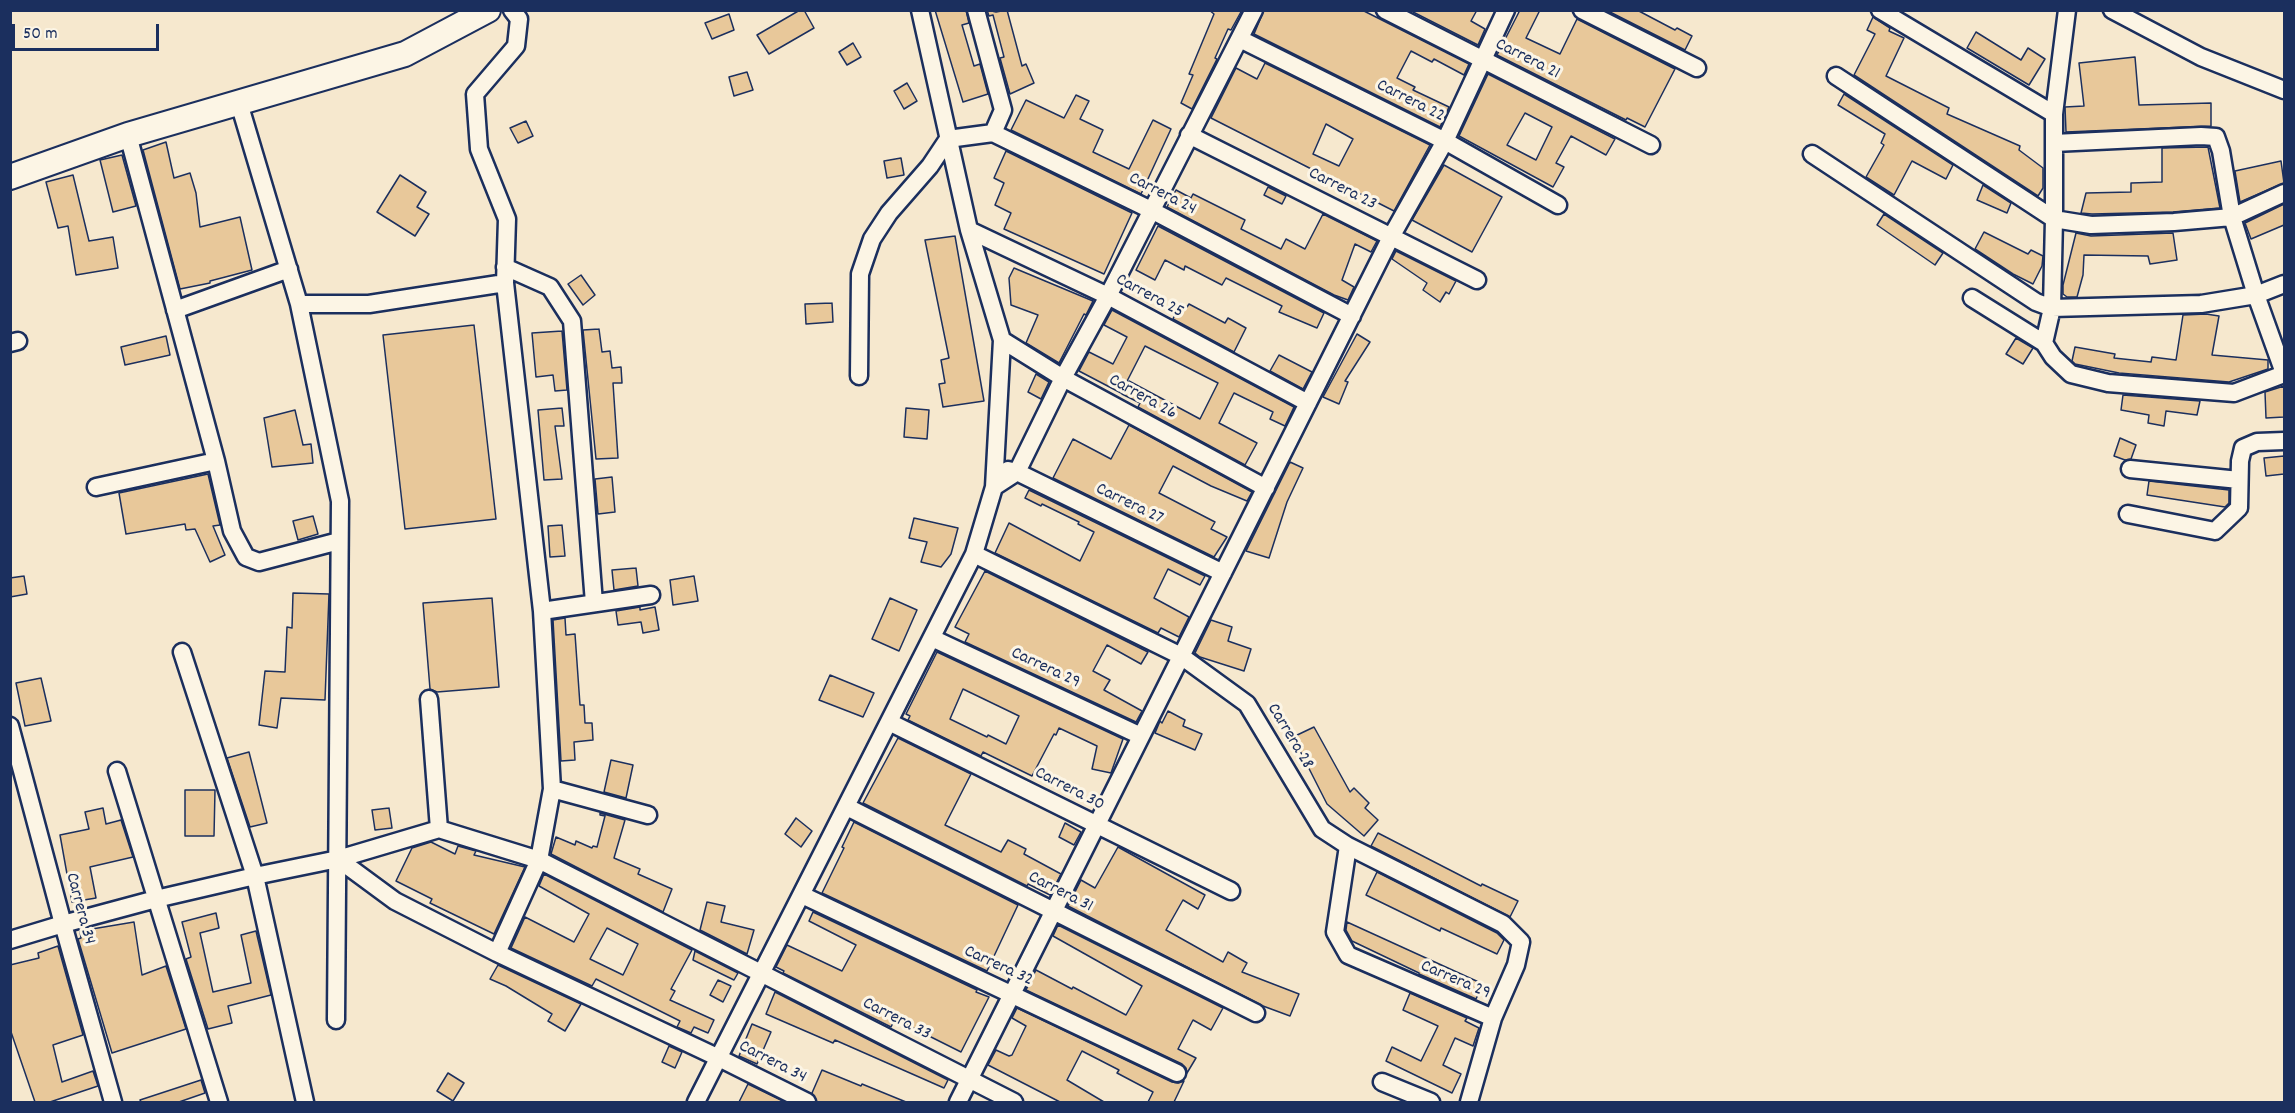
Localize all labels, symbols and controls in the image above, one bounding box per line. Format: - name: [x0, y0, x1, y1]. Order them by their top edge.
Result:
- scale bar: [15, 12, 162, 50]
- text: 50 m: [23, 22, 58, 47]
- street label: Carrera 21: [1491, 35, 1563, 85]
- street label: Carrera 22: [1372, 76, 1448, 128]
- street label: Carrera 23: [1304, 164, 1380, 216]
- street label: Carrera 24: [1124, 169, 1200, 221]
- street label: Carrera 25: [1111, 270, 1187, 324]
- street label: Carrera 26: [1104, 370, 1180, 426]
- street label: Carrera 27: [1092, 479, 1166, 531]
- street label: Carrera 29: [1007, 644, 1083, 694]
- street label: Carrera 28: [1261, 700, 1317, 774]
- street label: Carrera 30: [1030, 763, 1108, 817]
- street label: Carrera 31: [1024, 868, 1096, 918]
- street label: Carrera 34: [59, 871, 99, 947]
- street label: Carrera 32: [960, 942, 1036, 992]
- street label: Carrera 29: [1417, 957, 1493, 1005]
- street label: Carrera 33: [858, 994, 934, 1046]
- street label: Carrera 34: [734, 1037, 810, 1089]

